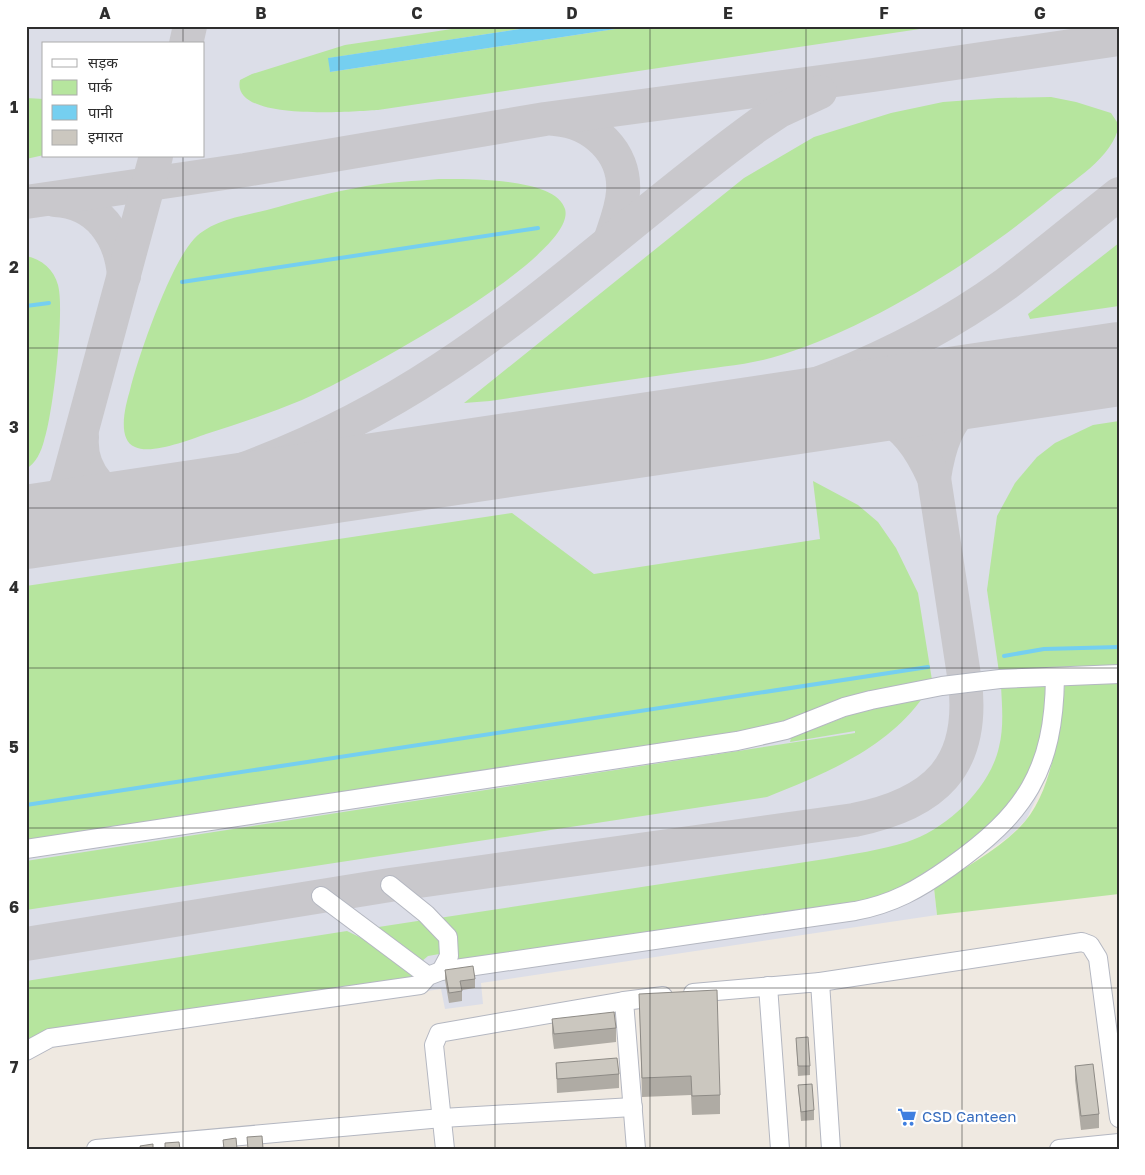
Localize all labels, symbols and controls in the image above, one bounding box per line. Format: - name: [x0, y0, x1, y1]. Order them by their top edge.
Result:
- text: A: [99, 3, 111, 23]
- text: B: [255, 3, 267, 23]
- text: C: [411, 3, 423, 23]
- text: D: [566, 3, 578, 23]
- text: E: [723, 3, 733, 23]
- text: F: [879, 3, 889, 23]
- text: G: [1034, 3, 1046, 23]
- legend: [42, 42, 205, 158]
- text: सड़क: [88, 53, 118, 71]
- text: पार्क: [88, 77, 112, 95]
- text: 1: [10, 97, 18, 117]
- text: पानी: [88, 103, 114, 121]
- text: इमारत: [88, 127, 123, 145]
- text: 2: [9, 257, 19, 277]
- text: 3: [9, 417, 19, 437]
- text: 4: [9, 577, 19, 597]
- text: 5: [9, 737, 19, 757]
- text: 6: [9, 897, 19, 917]
- text: 7: [10, 1057, 19, 1077]
- supermarket icon: CSD Canteen: [896, 1106, 918, 1128]
- place label: CSD Canteen: [922, 1107, 1016, 1125]

